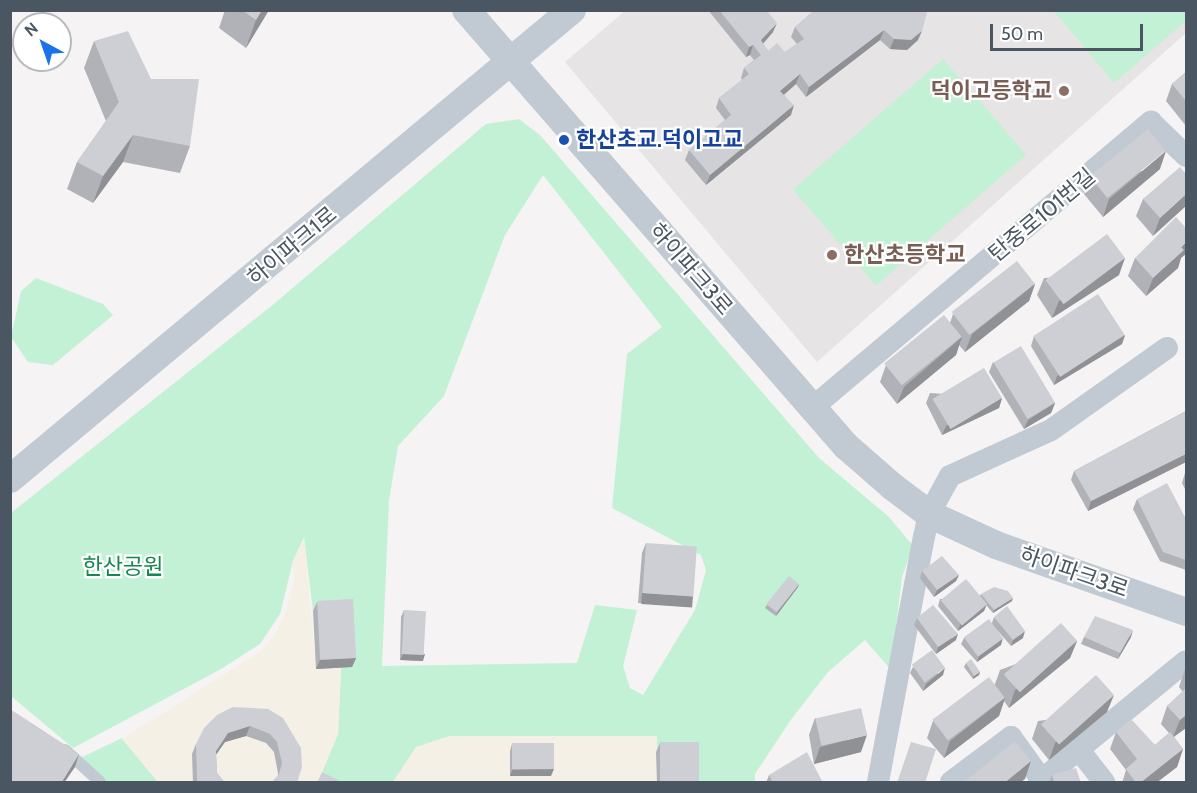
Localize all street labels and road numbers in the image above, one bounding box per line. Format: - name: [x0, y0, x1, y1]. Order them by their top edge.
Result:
- street label: 탄중로101번길: [983, 163, 1101, 267]
- street label: 하이파크1로: [242, 201, 342, 291]
- street label: 하이파크3로: [644, 218, 738, 320]
- street label: 하이파크3로: [1016, 541, 1132, 603]

